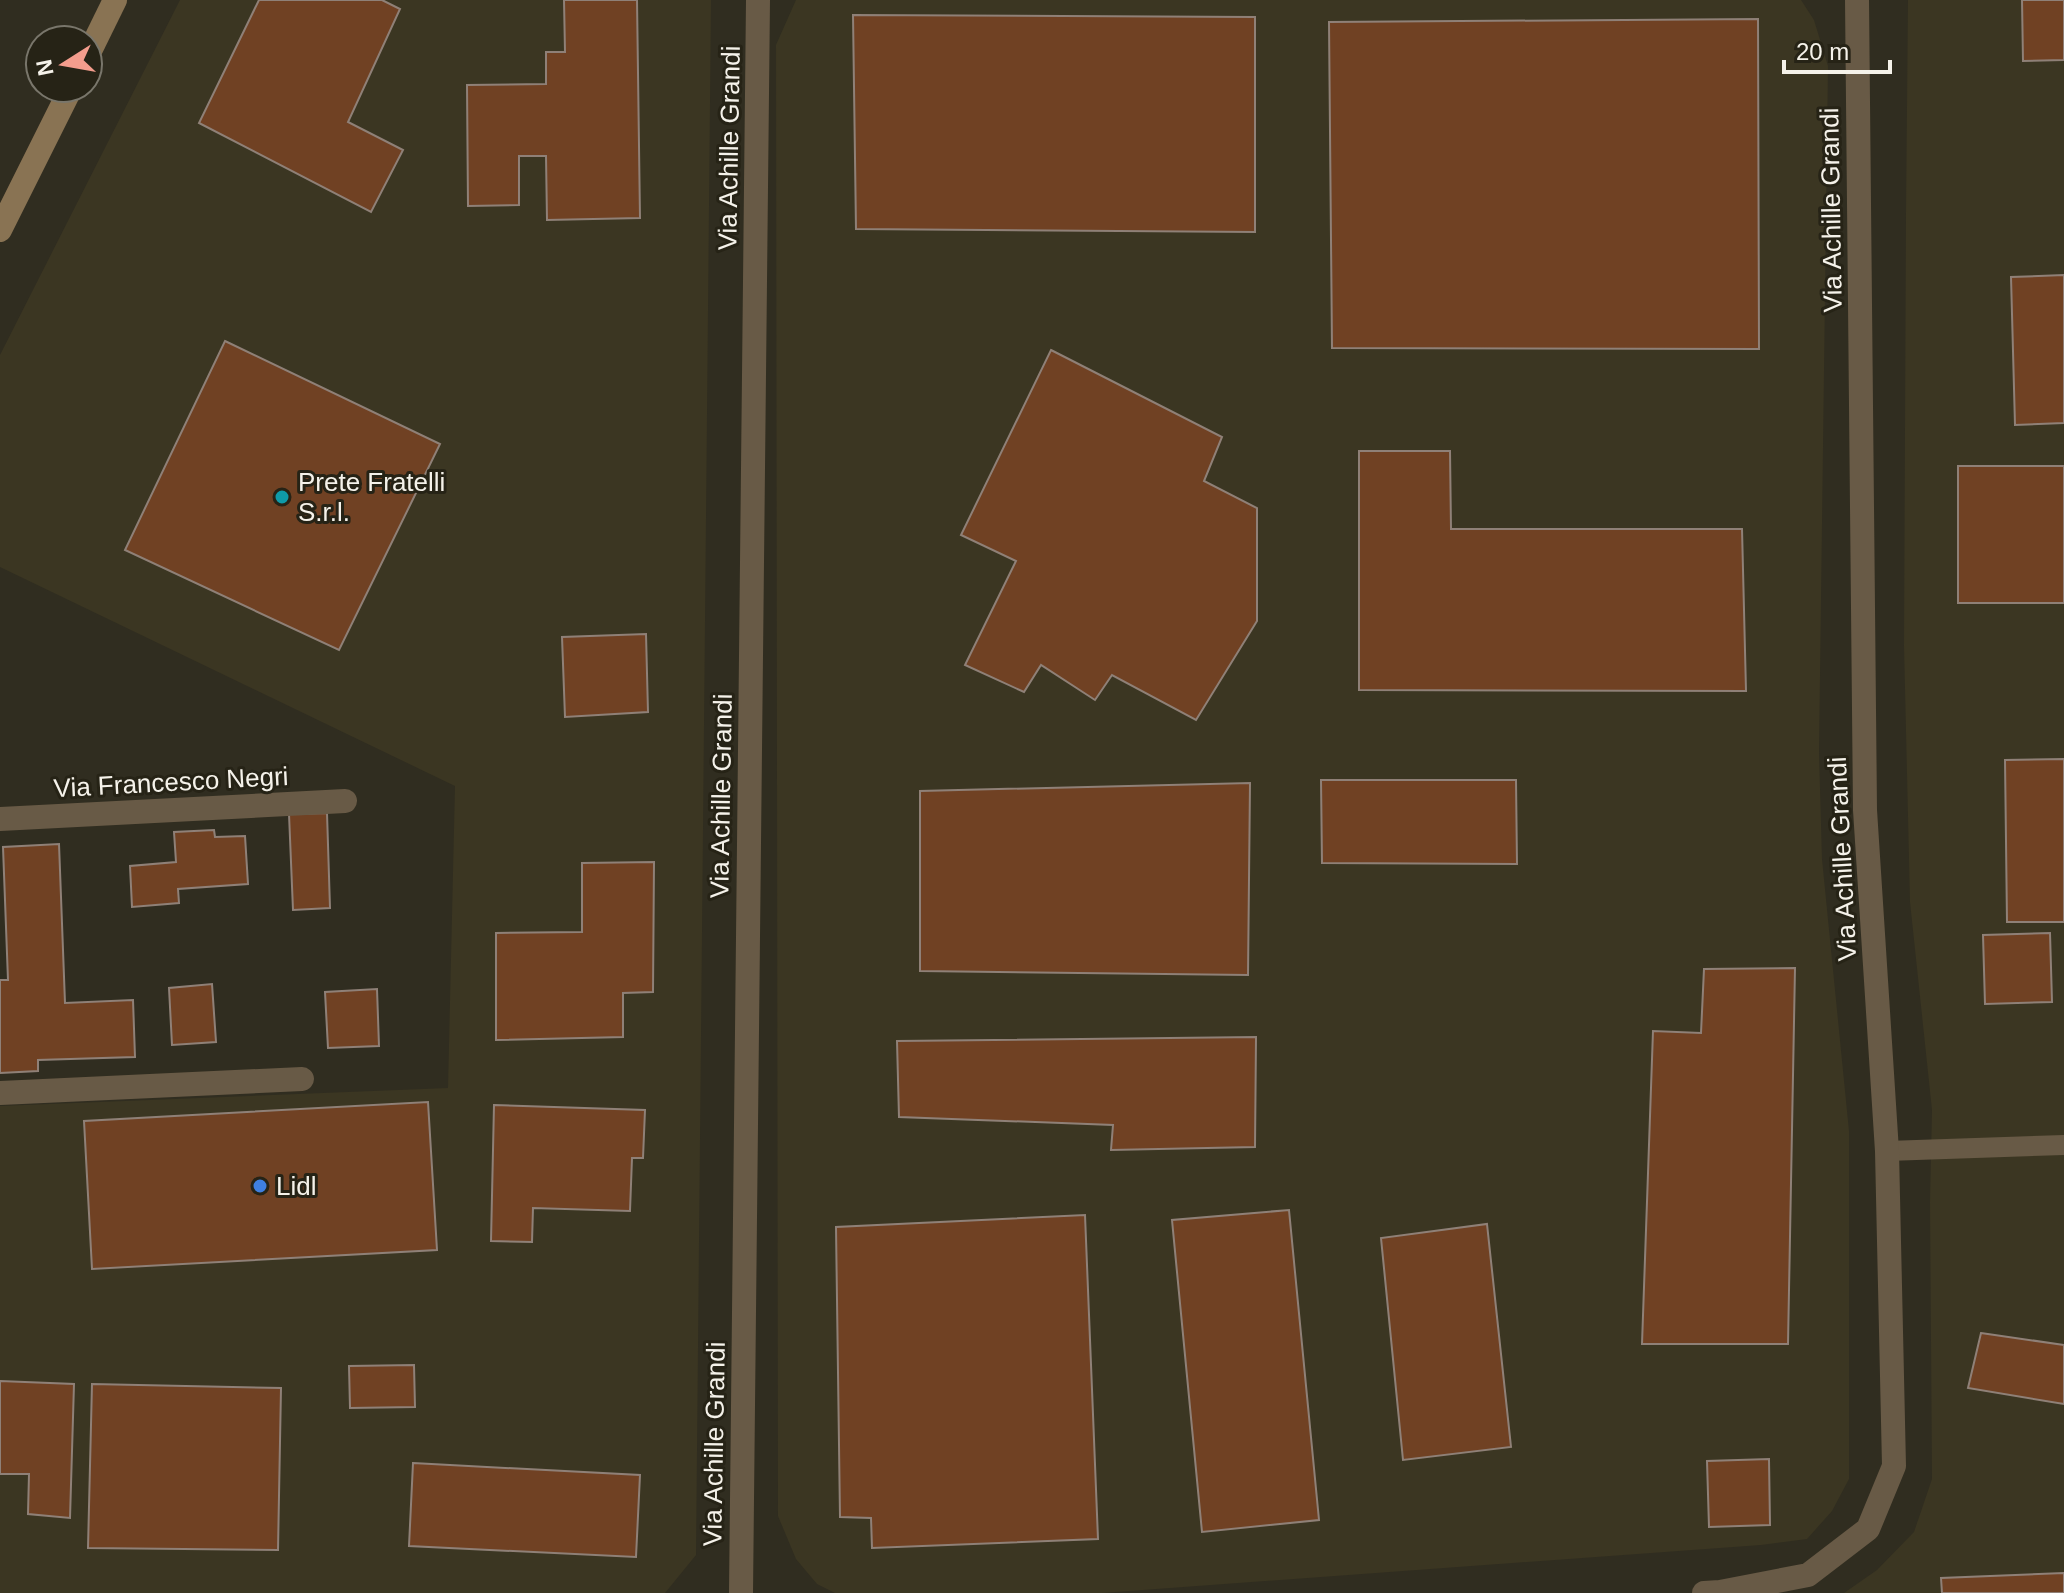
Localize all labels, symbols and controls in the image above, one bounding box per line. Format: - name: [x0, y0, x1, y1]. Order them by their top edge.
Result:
- north arrow: [24, 24, 104, 104]
- scale bar: [1784, 24, 1890, 74]
- text: 20 m: [1796, 38, 1849, 65]
- street label: Via Achille Grandi: [712, 45, 746, 251]
- text: N: [31, 58, 59, 78]
- street label: Via Achille Grandi: [1814, 107, 1848, 313]
- place label: Prete Fratelli S.r.l.: [298, 467, 445, 527]
- marker: Prete Fratelli S.r.l.: [273, 488, 291, 506]
- street label: Via Achille Grandi: [704, 693, 738, 899]
- street label: Via Achille Grandi: [1822, 756, 1862, 962]
- street label: Via Francesco Negri: [53, 761, 289, 803]
- place label: Lidl: [276, 1171, 316, 1201]
- marker: Lidl: [251, 1177, 269, 1195]
- street label: Via Achille Grandi: [697, 1341, 731, 1547]

